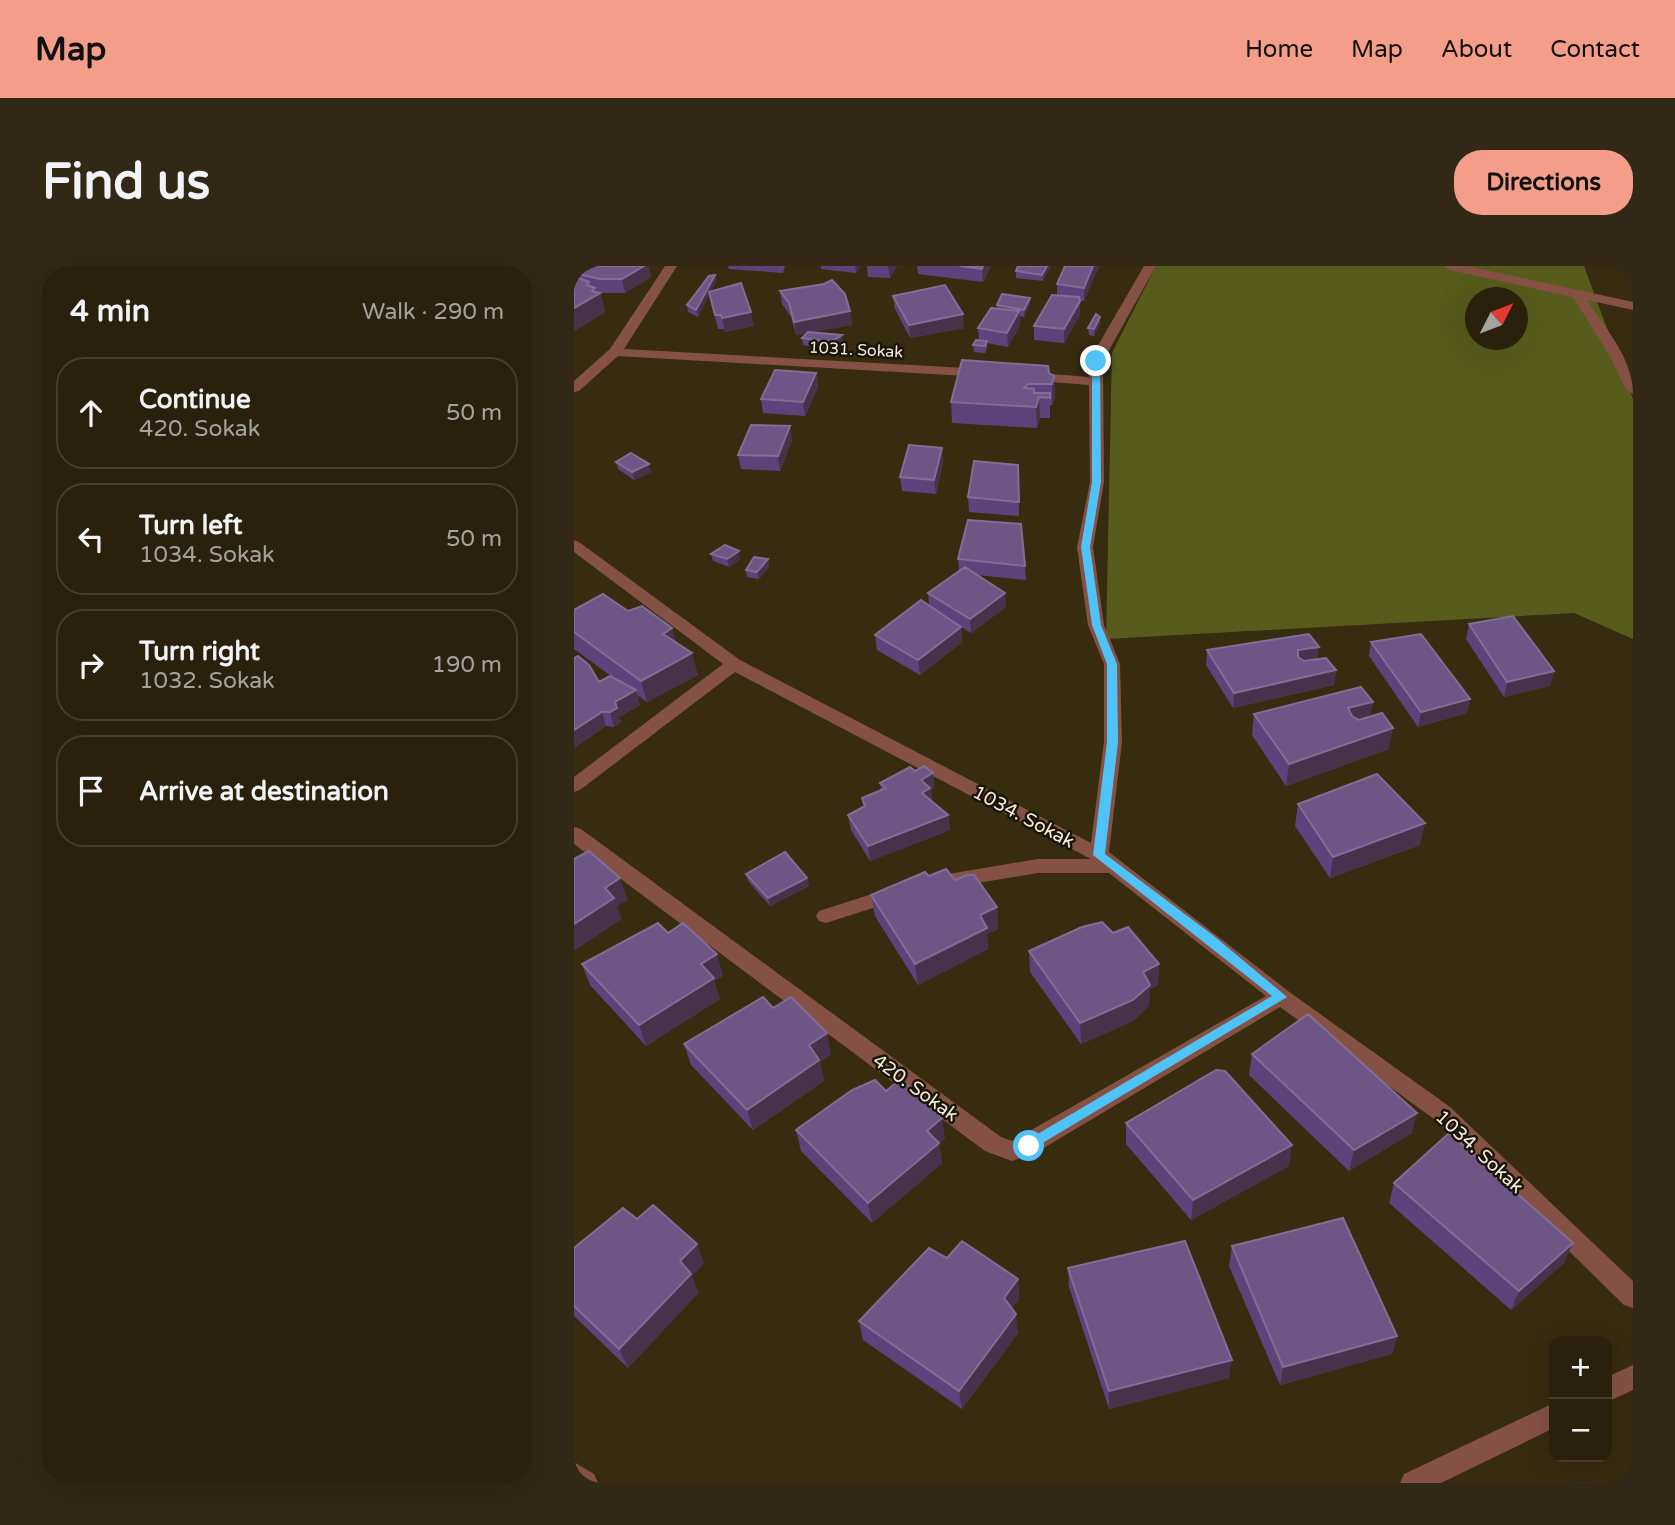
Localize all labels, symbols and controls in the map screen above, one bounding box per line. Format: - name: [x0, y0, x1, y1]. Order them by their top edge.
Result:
- text: Map: [35, 30, 106, 69]
- text: Home: [1245, 35, 1313, 64]
- text: Map: [1351, 35, 1403, 64]
- text: About: [1441, 35, 1512, 64]
- text: Contact: [1550, 35, 1640, 64]
- button: Directions: [1454, 150, 1633, 215]
- text: Find us: [42, 153, 210, 212]
- north arrow: [1465, 287, 1528, 350]
- text: 4 min: [70, 293, 150, 330]
- text: Walk · 290 m: [362, 298, 504, 326]
- street label: 1031. Sokak: [808, 338, 904, 362]
- route end: [1080, 345, 1111, 376]
- text: Continue: [139, 384, 251, 415]
- icon: ahead: [72, 394, 110, 432]
- text: 50 m: [446, 399, 502, 427]
- text: 420. Sokak: [139, 415, 260, 443]
- text: Turn left: [139, 510, 242, 541]
- icon: left: [72, 520, 110, 558]
- text: 50 m: [446, 525, 502, 553]
- text: 1034. Sokak: [139, 541, 275, 569]
- text: Turn right: [139, 636, 260, 667]
- icon: right: [72, 646, 110, 684]
- text: 190 m: [432, 651, 502, 679]
- text: 1032. Sokak: [139, 667, 275, 695]
- icon: arrive: [72, 772, 110, 810]
- text: Arrive at destination: [139, 776, 389, 807]
- street label: 1034. Sokak: [969, 781, 1078, 853]
- street label: 420. Sokak: [868, 1049, 962, 1126]
- street label: 1034. Sokak: [1431, 1105, 1528, 1198]
- route start: [1013, 1130, 1044, 1161]
- map controls: [1549, 1336, 1612, 1462]
- button: +: [1549, 1336, 1612, 1399]
- button: −: [1549, 1399, 1612, 1462]

